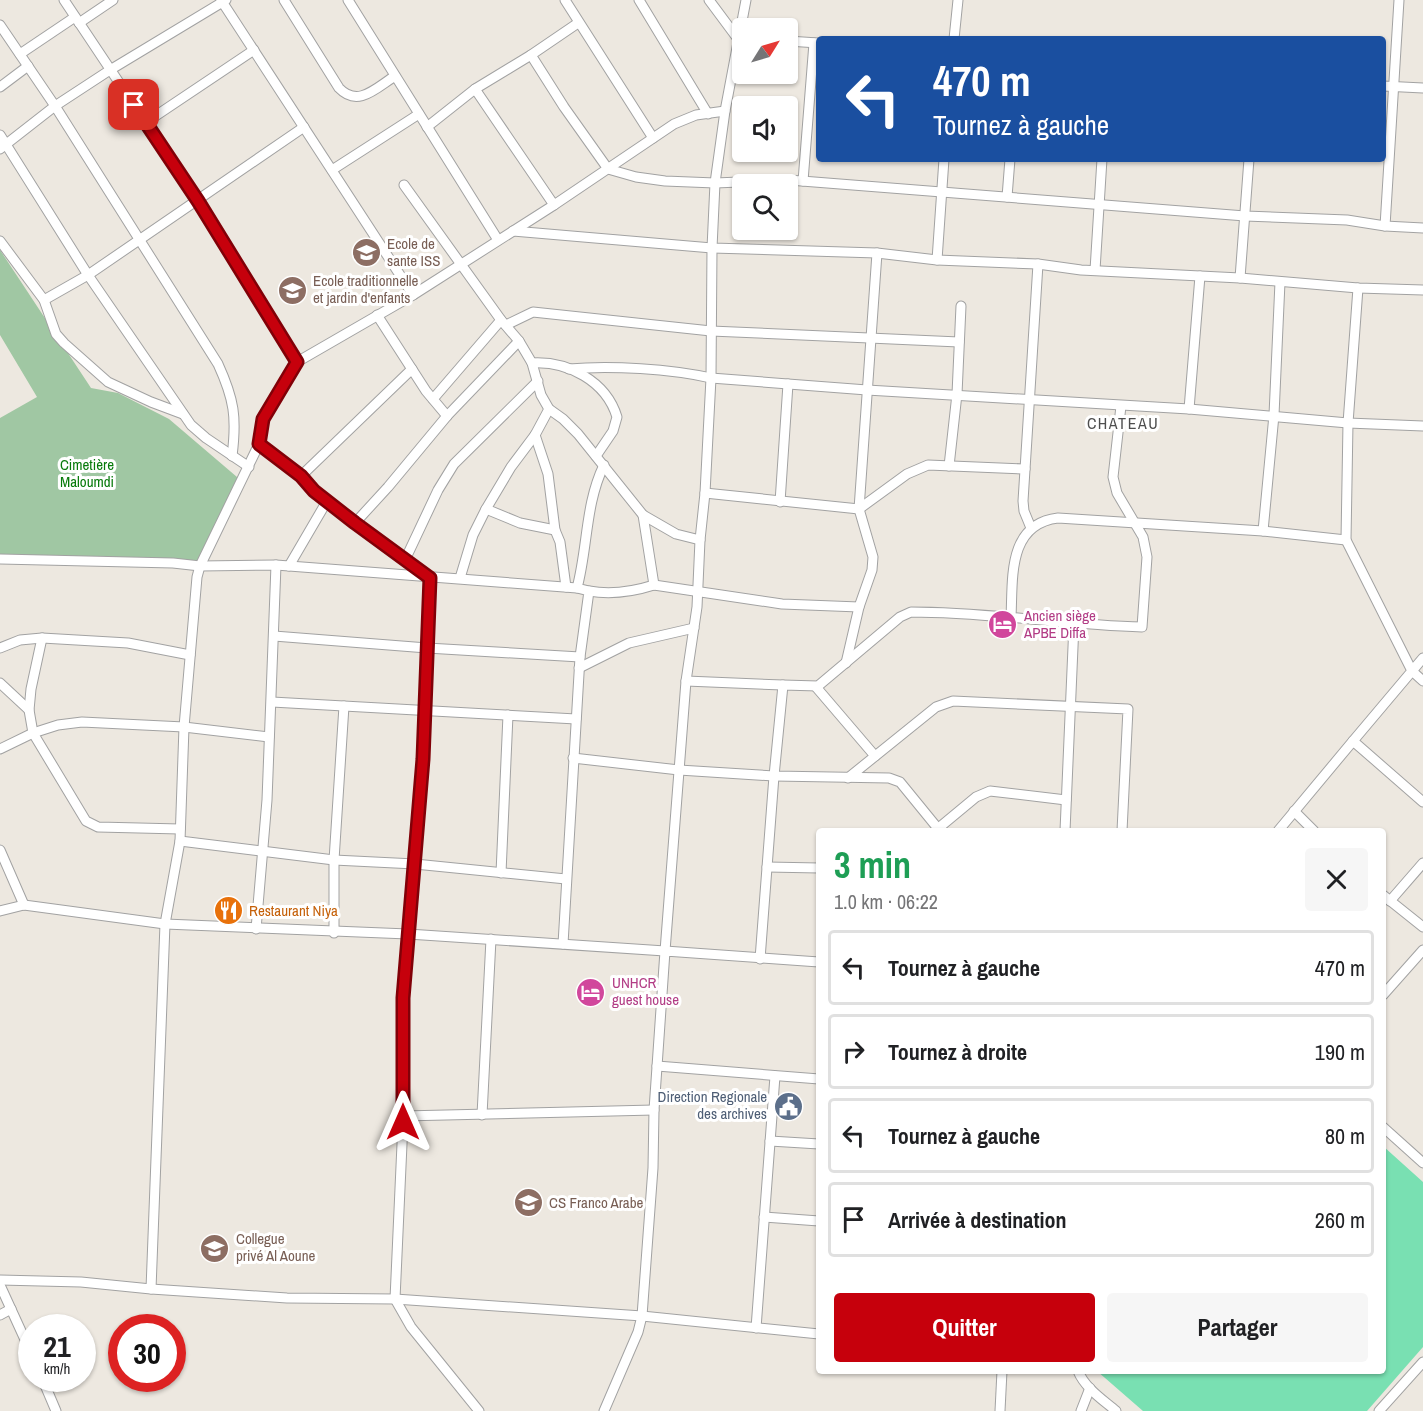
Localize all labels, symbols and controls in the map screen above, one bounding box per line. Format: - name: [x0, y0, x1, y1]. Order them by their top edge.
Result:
- north arrow: [732, 18, 798, 84]
- map controls: [732, 18, 798, 240]
- text: 470 m: [933, 53, 1031, 109]
- icon: left: [834, 60, 912, 138]
- pin: [108, 79, 159, 130]
- icon: arrive: [117, 88, 150, 121]
- button: sound: [732, 96, 798, 162]
- text: Tournez à gauche: [933, 107, 1109, 143]
- button: search: [732, 174, 798, 240]
- place label: Ecole de sante ISS: [387, 233, 440, 271]
- school or university icon: Ecole de sante ISS: [350, 237, 382, 269]
- place label: Ecole traditionnelle et jardin d'enfants: [313, 270, 418, 308]
- school or university icon: Ecole traditionnelle et jardin d'enfants: [276, 274, 308, 306]
- district label: CHATEAU: [1087, 412, 1159, 434]
- park label: Cimetière Maloumdi: [60, 454, 114, 492]
- place label: Ancien siège APBE Diffa: [1023, 605, 1096, 643]
- hotel icon: Ancien siège APBE Diffa: [987, 609, 1019, 641]
- text: 3 min: [834, 841, 911, 889]
- button: close: [1305, 848, 1368, 911]
- text: 1.0 km · 06:22: [834, 888, 938, 915]
- restaurant icon: Restaurant Niya: [212, 895, 244, 927]
- place label: Restaurant Niya: [249, 900, 338, 921]
- icon: left: [837, 951, 870, 984]
- text: Tournez à gauche: [888, 953, 1040, 983]
- text: 470 m: [1315, 953, 1365, 983]
- place label: UNHCR guest house: [612, 972, 679, 1010]
- hotel icon: UNHCR guest house: [575, 976, 607, 1008]
- icon: right: [837, 1035, 870, 1068]
- text: Tournez à droite: [888, 1037, 1027, 1067]
- text: 190 m: [1315, 1037, 1365, 1067]
- place label: Direction Regionale des archives: [658, 1086, 767, 1124]
- position arrow: [371, 1090, 435, 1154]
- public building icon: Direction Regionale des archives: [772, 1090, 804, 1122]
- icon: left: [837, 1119, 870, 1152]
- text: Tournez à gauche: [888, 1121, 1040, 1151]
- text: 80 m: [1325, 1121, 1365, 1151]
- school or university icon: CS Franco Arabe: [512, 1187, 544, 1219]
- place label: CS Franco Arabe: [549, 1192, 644, 1213]
- icon: arrive: [837, 1203, 870, 1236]
- text: Arrivée à destination: [888, 1205, 1066, 1235]
- text: 260 m: [1315, 1205, 1365, 1235]
- place label: Collegue privé Al Aoune: [236, 1228, 315, 1266]
- school or university icon: Collegue privé Al Aoune: [199, 1232, 231, 1264]
- button: Quitter: [834, 1293, 1095, 1362]
- button: Partager: [1107, 1293, 1368, 1362]
- speed limit sign: 30: [108, 1314, 186, 1392]
- text: 21: [43, 1326, 71, 1366]
- text: km/h: [44, 1358, 70, 1379]

